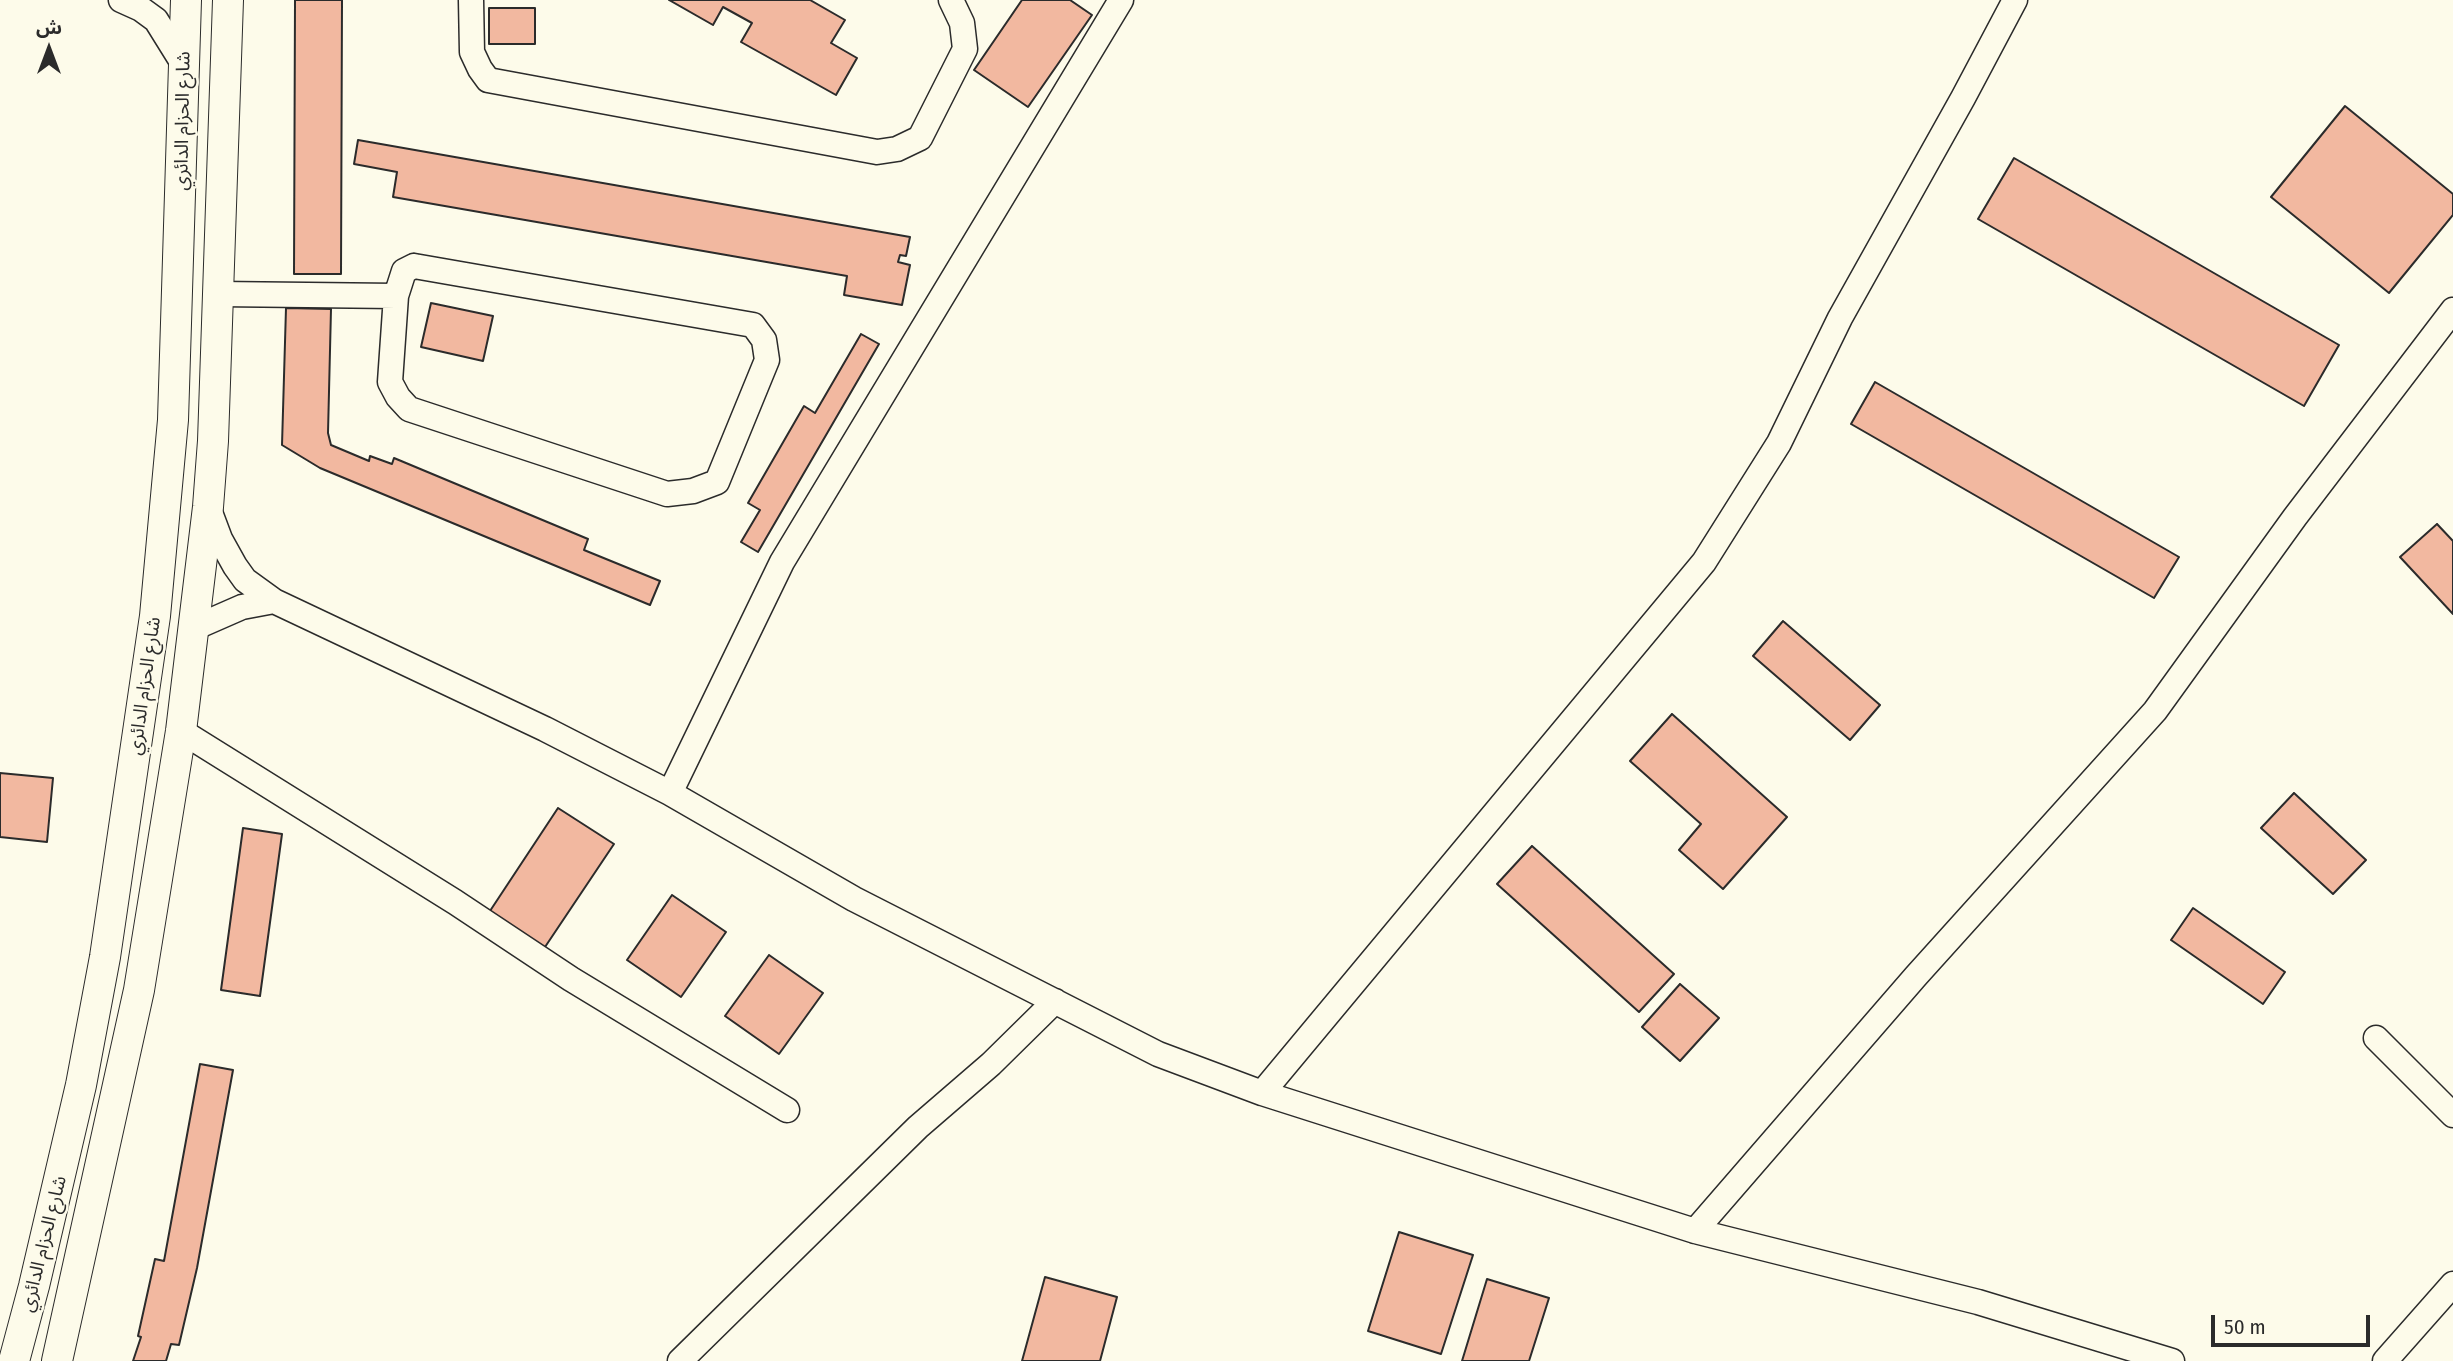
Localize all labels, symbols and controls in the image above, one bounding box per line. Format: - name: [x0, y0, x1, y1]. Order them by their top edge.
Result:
- north arrow: [14, 14, 84, 84]
- text: ش: [36, 16, 62, 39]
- street label: شارع الحزام الدائري: [170, 51, 196, 191]
- street label: شارع الحزام الدائري: [124, 615, 166, 757]
- street label: شارع الحزام الدائري: [16, 1174, 72, 1314]
- scale bar: [2215, 1302, 2374, 1346]
- text: 50 m: [2224, 1314, 2266, 1340]

